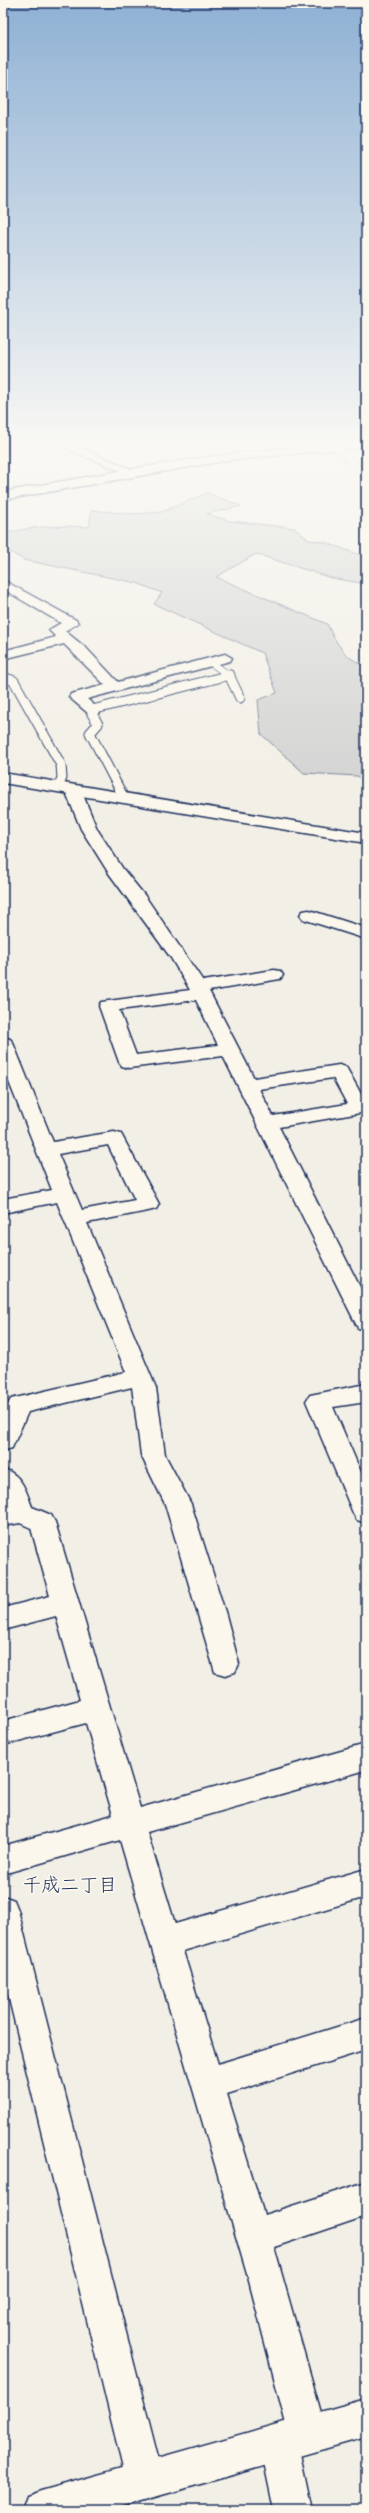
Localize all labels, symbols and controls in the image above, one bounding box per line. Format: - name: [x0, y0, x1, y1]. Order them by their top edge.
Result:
- district label: 千成二丁目: [22, 1868, 118, 1901]

